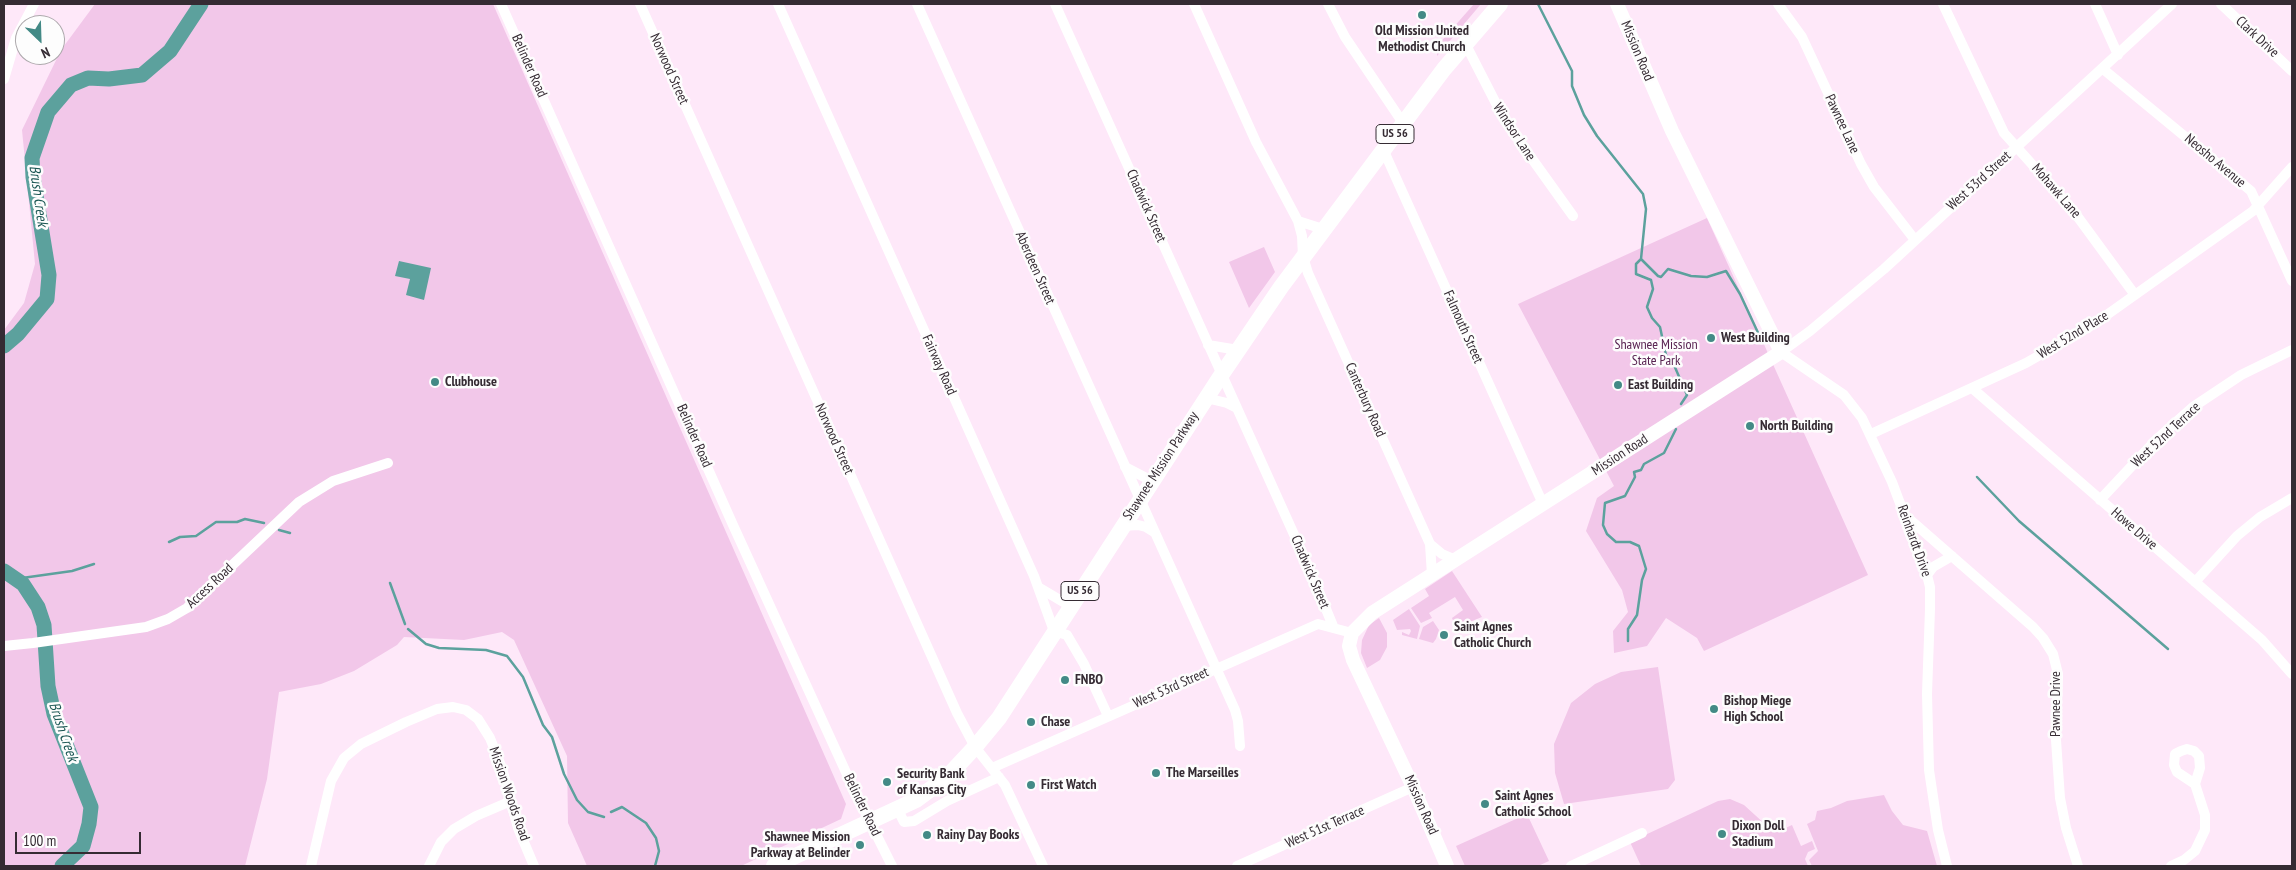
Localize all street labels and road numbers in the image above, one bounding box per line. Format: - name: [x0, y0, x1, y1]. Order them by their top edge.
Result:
- street label: Clark Drive: [2232, 13, 2282, 61]
- street label: Mission Road: [1617, 18, 1657, 84]
- street label: Norwood Street: [646, 31, 692, 107]
- street label: Belinder Road: [508, 32, 550, 100]
- street label: Pawnee Lane: [1821, 92, 1863, 156]
- street label: Windsor Lane: [1489, 100, 1539, 164]
- road number: US 56: [1376, 125, 1414, 144]
- street label: Neosho Avenue: [2181, 131, 2249, 191]
- street label: West 53rd Street: [1943, 148, 2015, 214]
- street label: Mohawk Lane: [2028, 160, 2084, 222]
- street label: Chadwick Street: [1122, 167, 1170, 245]
- street label: Aberdeen Street: [1011, 229, 1059, 307]
- street label: Falmouth Street: [1439, 288, 1487, 366]
- street label: West 52nd Place: [2035, 307, 2111, 363]
- street label: Fairway Road: [918, 332, 960, 398]
- street label: Canterbury Road: [1341, 360, 1389, 440]
- street label: West 52nd Terrace: [2128, 399, 2204, 471]
- street label: Norwood Street: [811, 401, 857, 477]
- street label: Belinder Road: [673, 402, 715, 470]
- street label: Shawnee Mission Parkway: [1120, 409, 1202, 523]
- street label: Mission Road: [1589, 431, 1651, 479]
- street label: Reinhardt Drive: [1893, 503, 1935, 579]
- street label: Howe Drive: [2107, 504, 2161, 554]
- street label: Chadwick Street: [1287, 533, 1333, 611]
- street label: Access Road: [183, 560, 237, 612]
- road number: US 56: [1061, 582, 1099, 600]
- street label: West 53rd Street: [1131, 664, 1211, 712]
- street label: Pawnee Drive: [2048, 671, 2064, 737]
- street label: Mission Woods Road: [485, 745, 533, 843]
- street label: Belinder Road: [840, 771, 884, 839]
- street label: Mission Road: [1400, 773, 1442, 837]
- street label: West 51st Terrace: [1283, 802, 1367, 852]

